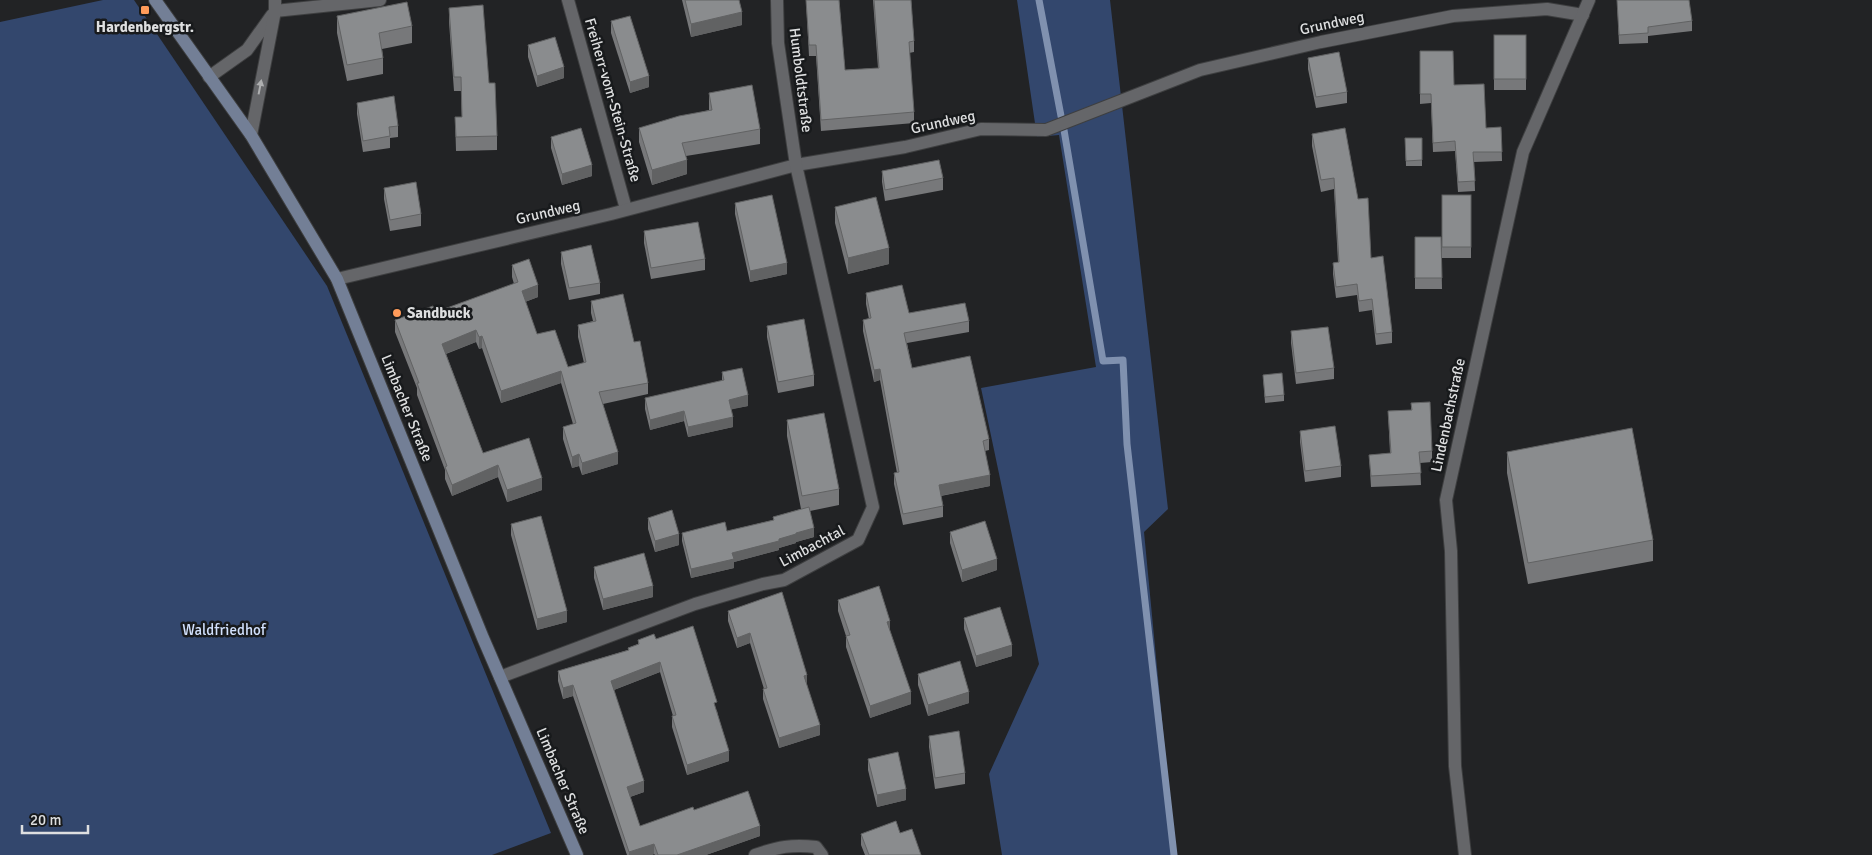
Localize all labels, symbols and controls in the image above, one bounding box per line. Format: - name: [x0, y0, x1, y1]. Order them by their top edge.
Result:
- marker: Hardenbergstr.: [139, 4, 151, 16]
- street label: Grundweg: [1298, 7, 1366, 39]
- street label: Freiherr-vom-Stein-Straße: [581, 16, 645, 184]
- place label: Hardenbergstr.: [96, 18, 194, 36]
- street label: Humboldtstraße: [786, 27, 816, 133]
- one-way arrow: [257, 79, 265, 95]
- street label: Grundweg: [909, 106, 977, 138]
- street label: Grundweg: [514, 196, 582, 228]
- place label: Sandbuck: [407, 304, 471, 322]
- marker: Sandbuck: [391, 307, 403, 319]
- street label: Limbacher Straße: [377, 352, 437, 464]
- street label: Lindenbachstraße: [1427, 356, 1469, 474]
- street label: Limbachtal: [776, 521, 848, 571]
- park label: Waldfriedhof: [182, 621, 267, 639]
- street label: Limbacher Straße: [532, 725, 594, 837]
- scale bar: [22, 802, 89, 834]
- text: 20 m: [30, 811, 61, 829]

